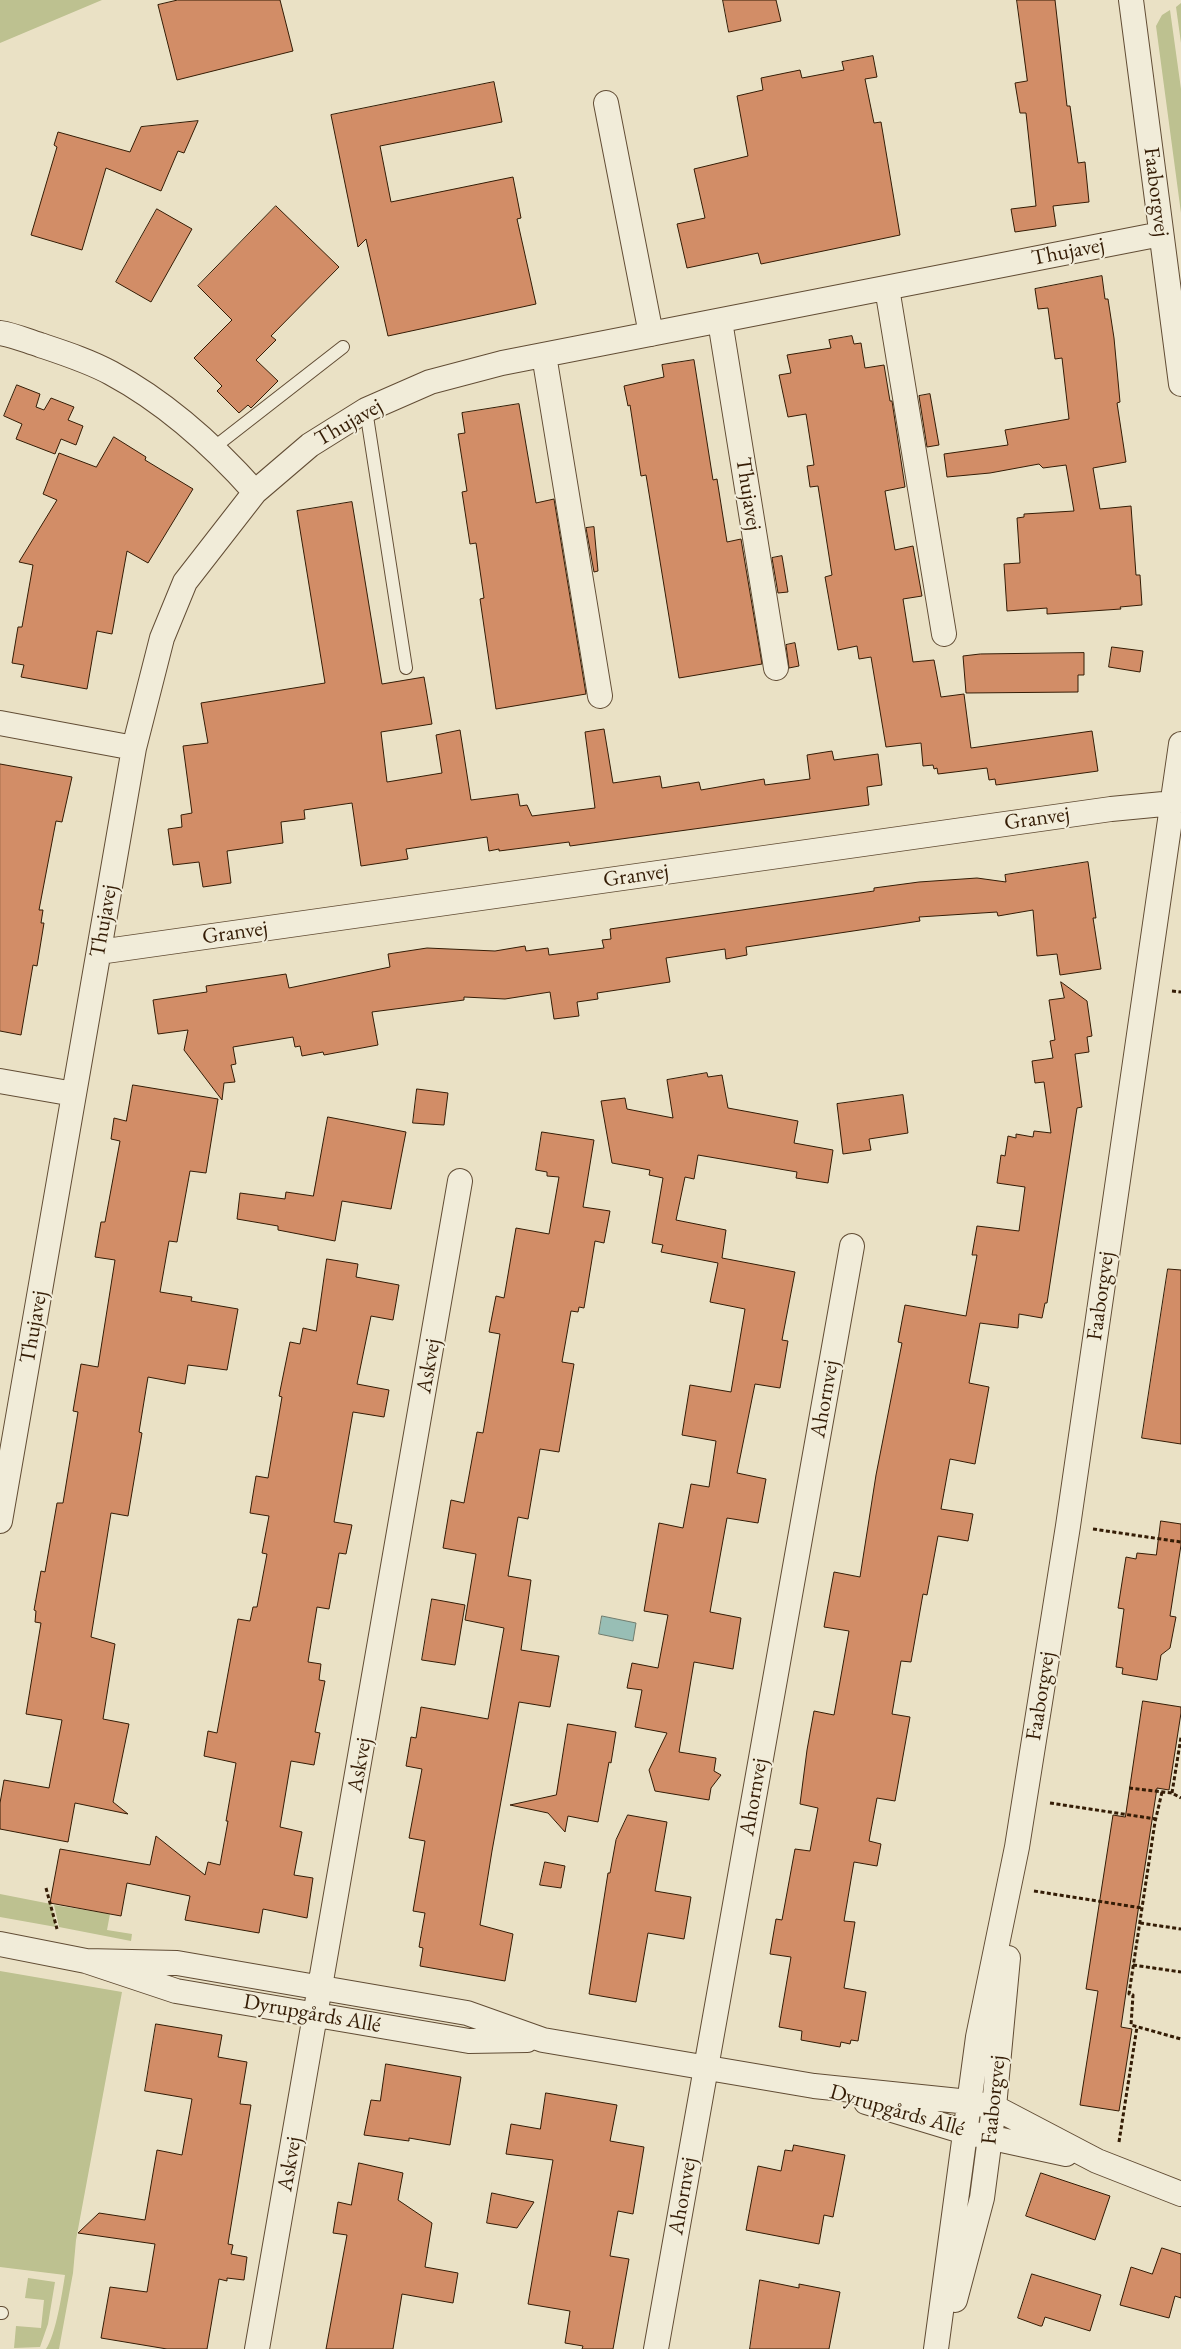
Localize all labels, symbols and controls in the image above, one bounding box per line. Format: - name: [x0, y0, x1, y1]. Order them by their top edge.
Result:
- street label: Faaborgvej: [1137, 146, 1175, 238]
- street label: Thujavej: [1029, 232, 1107, 272]
- street label: Thujavej: [311, 393, 387, 453]
- street label: Thujavej: [729, 456, 767, 532]
- street label: Granvej: [1003, 801, 1071, 837]
- street label: Granvej: [602, 858, 670, 894]
- street label: Thujavej: [85, 882, 123, 960]
- street label: Granvej: [201, 915, 269, 951]
- street label: Faaborgvej: [1082, 1250, 1120, 1342]
- street label: Thujavej: [15, 1288, 53, 1366]
- street label: Askvej: [411, 1336, 447, 1396]
- street label: Ahornvej: [805, 1358, 845, 1440]
- street label: Faaborgvej: [1021, 1650, 1061, 1742]
- street label: Askvej: [342, 1735, 378, 1795]
- street label: Ahornvej: [734, 1756, 774, 1838]
- street label: Dyrupgårds Allé: [241, 1989, 383, 2039]
- street label: Faaborgvej: [976, 2054, 1012, 2146]
- street label: Dyrupgårds Allé: [826, 2079, 968, 2143]
- street label: Askvej: [272, 2134, 308, 2194]
- street label: Ahornvej: [663, 2155, 703, 2237]

